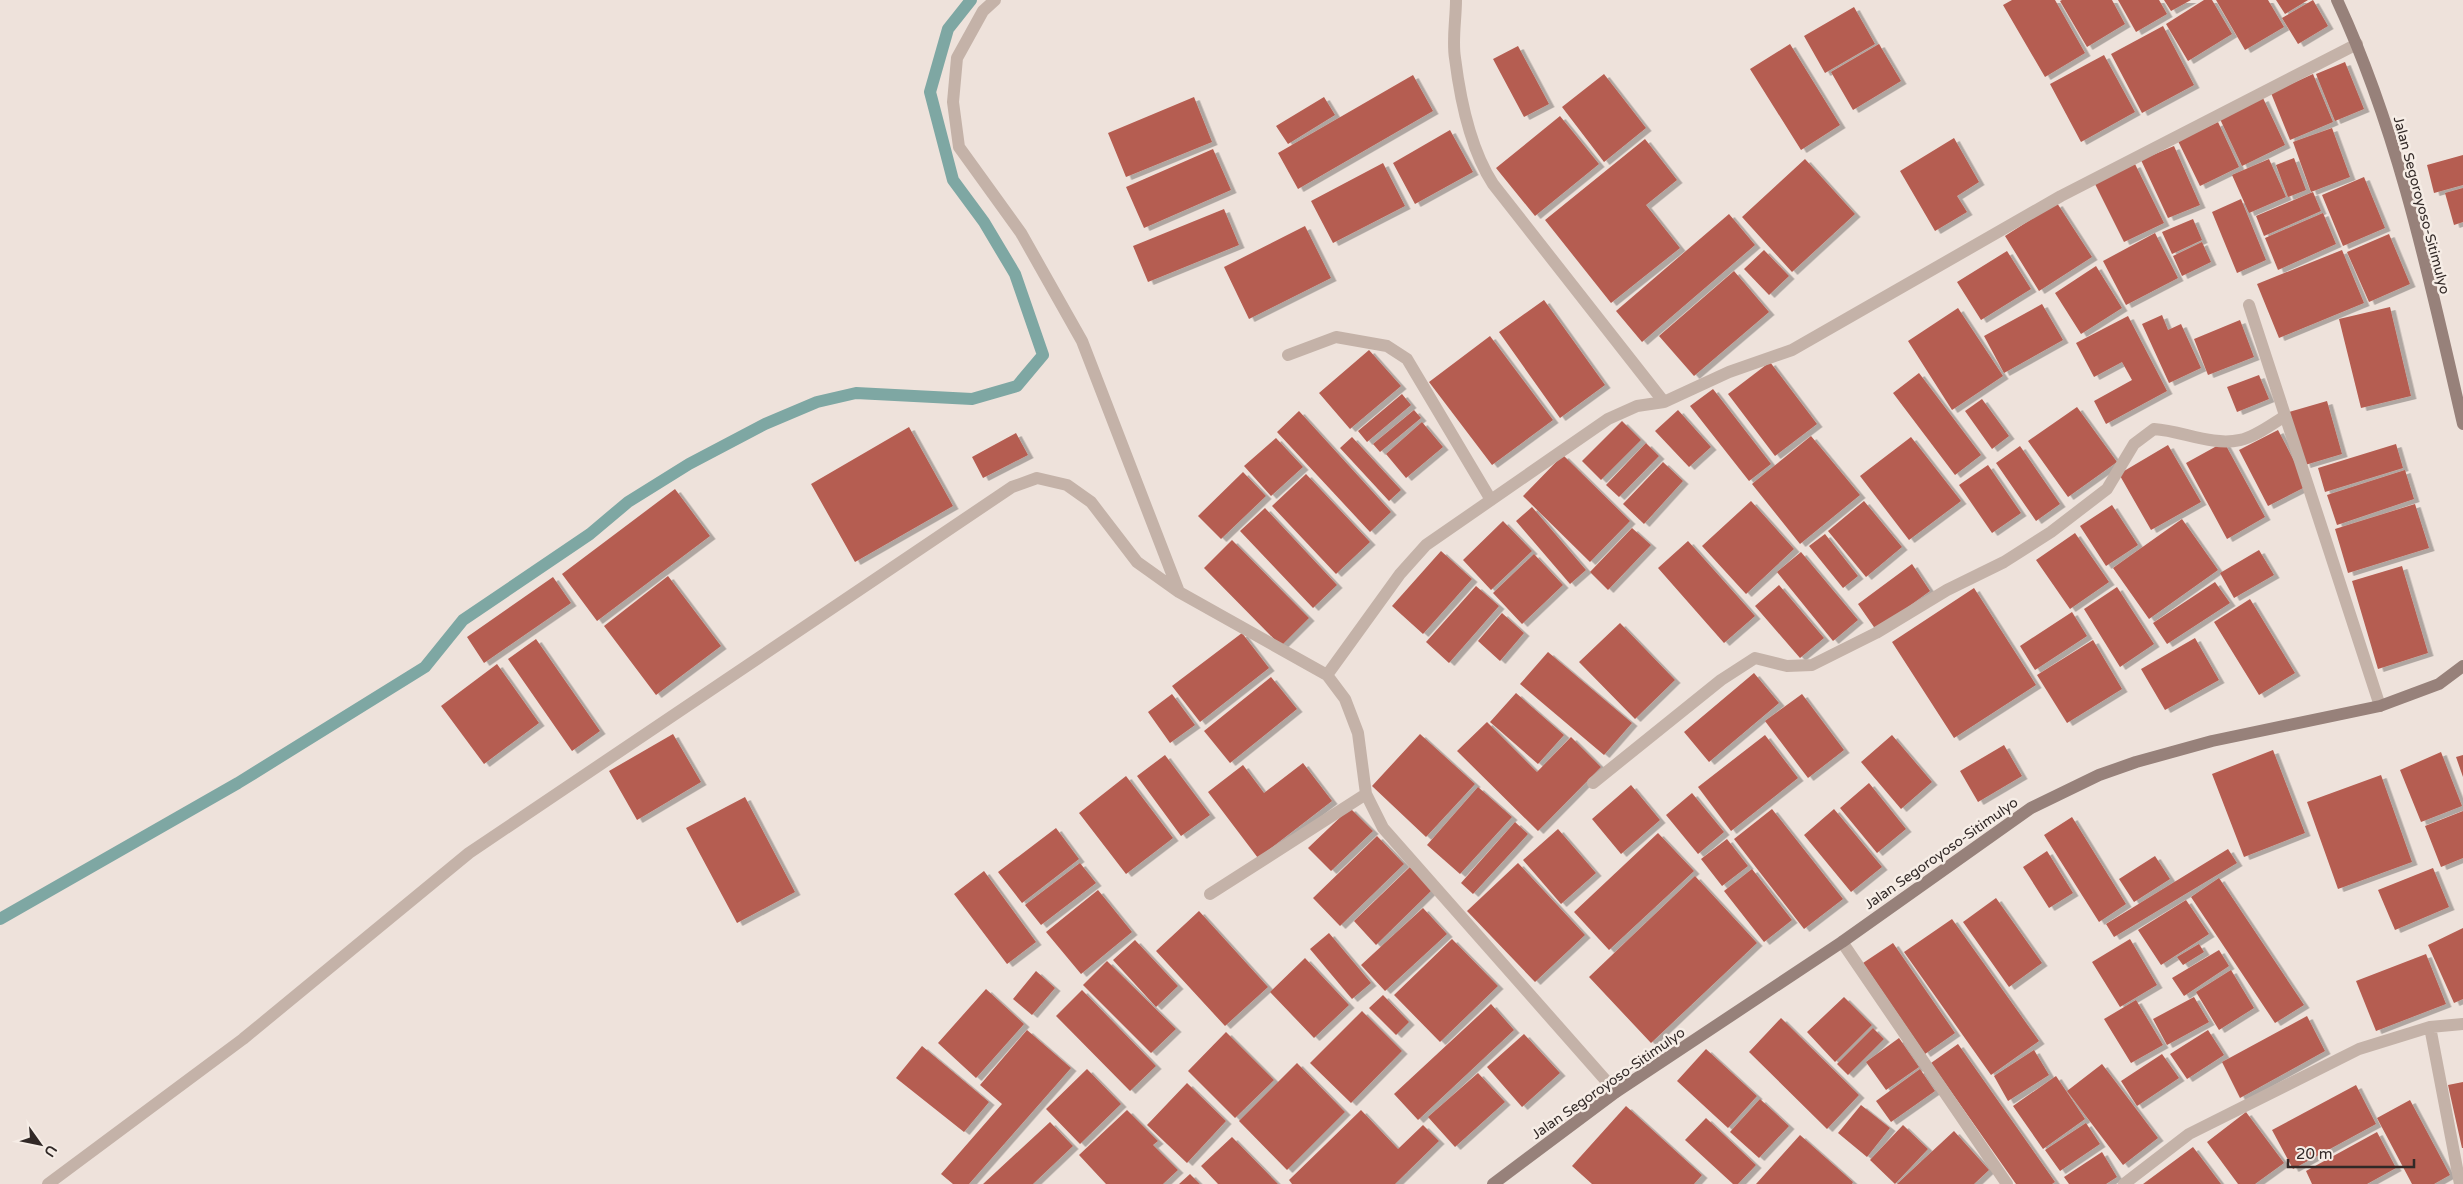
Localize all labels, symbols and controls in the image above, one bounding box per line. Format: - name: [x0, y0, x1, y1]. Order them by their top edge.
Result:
- street label: Jalan Segoroyoso-Sitimulyo: [2390, 114, 2453, 296]
- street label: Jalan Segoroyoso-Sitimulyo: [1861, 794, 2021, 913]
- street label: Jalan Segoroyoso-Sitimulyo: [1528, 1024, 1688, 1143]
- north arrow: [15, 1119, 65, 1169]
- scale bar: [2288, 1136, 2414, 1168]
- text: U: [40, 1142, 61, 1160]
- text: 20 m: [2296, 1145, 2333, 1163]

